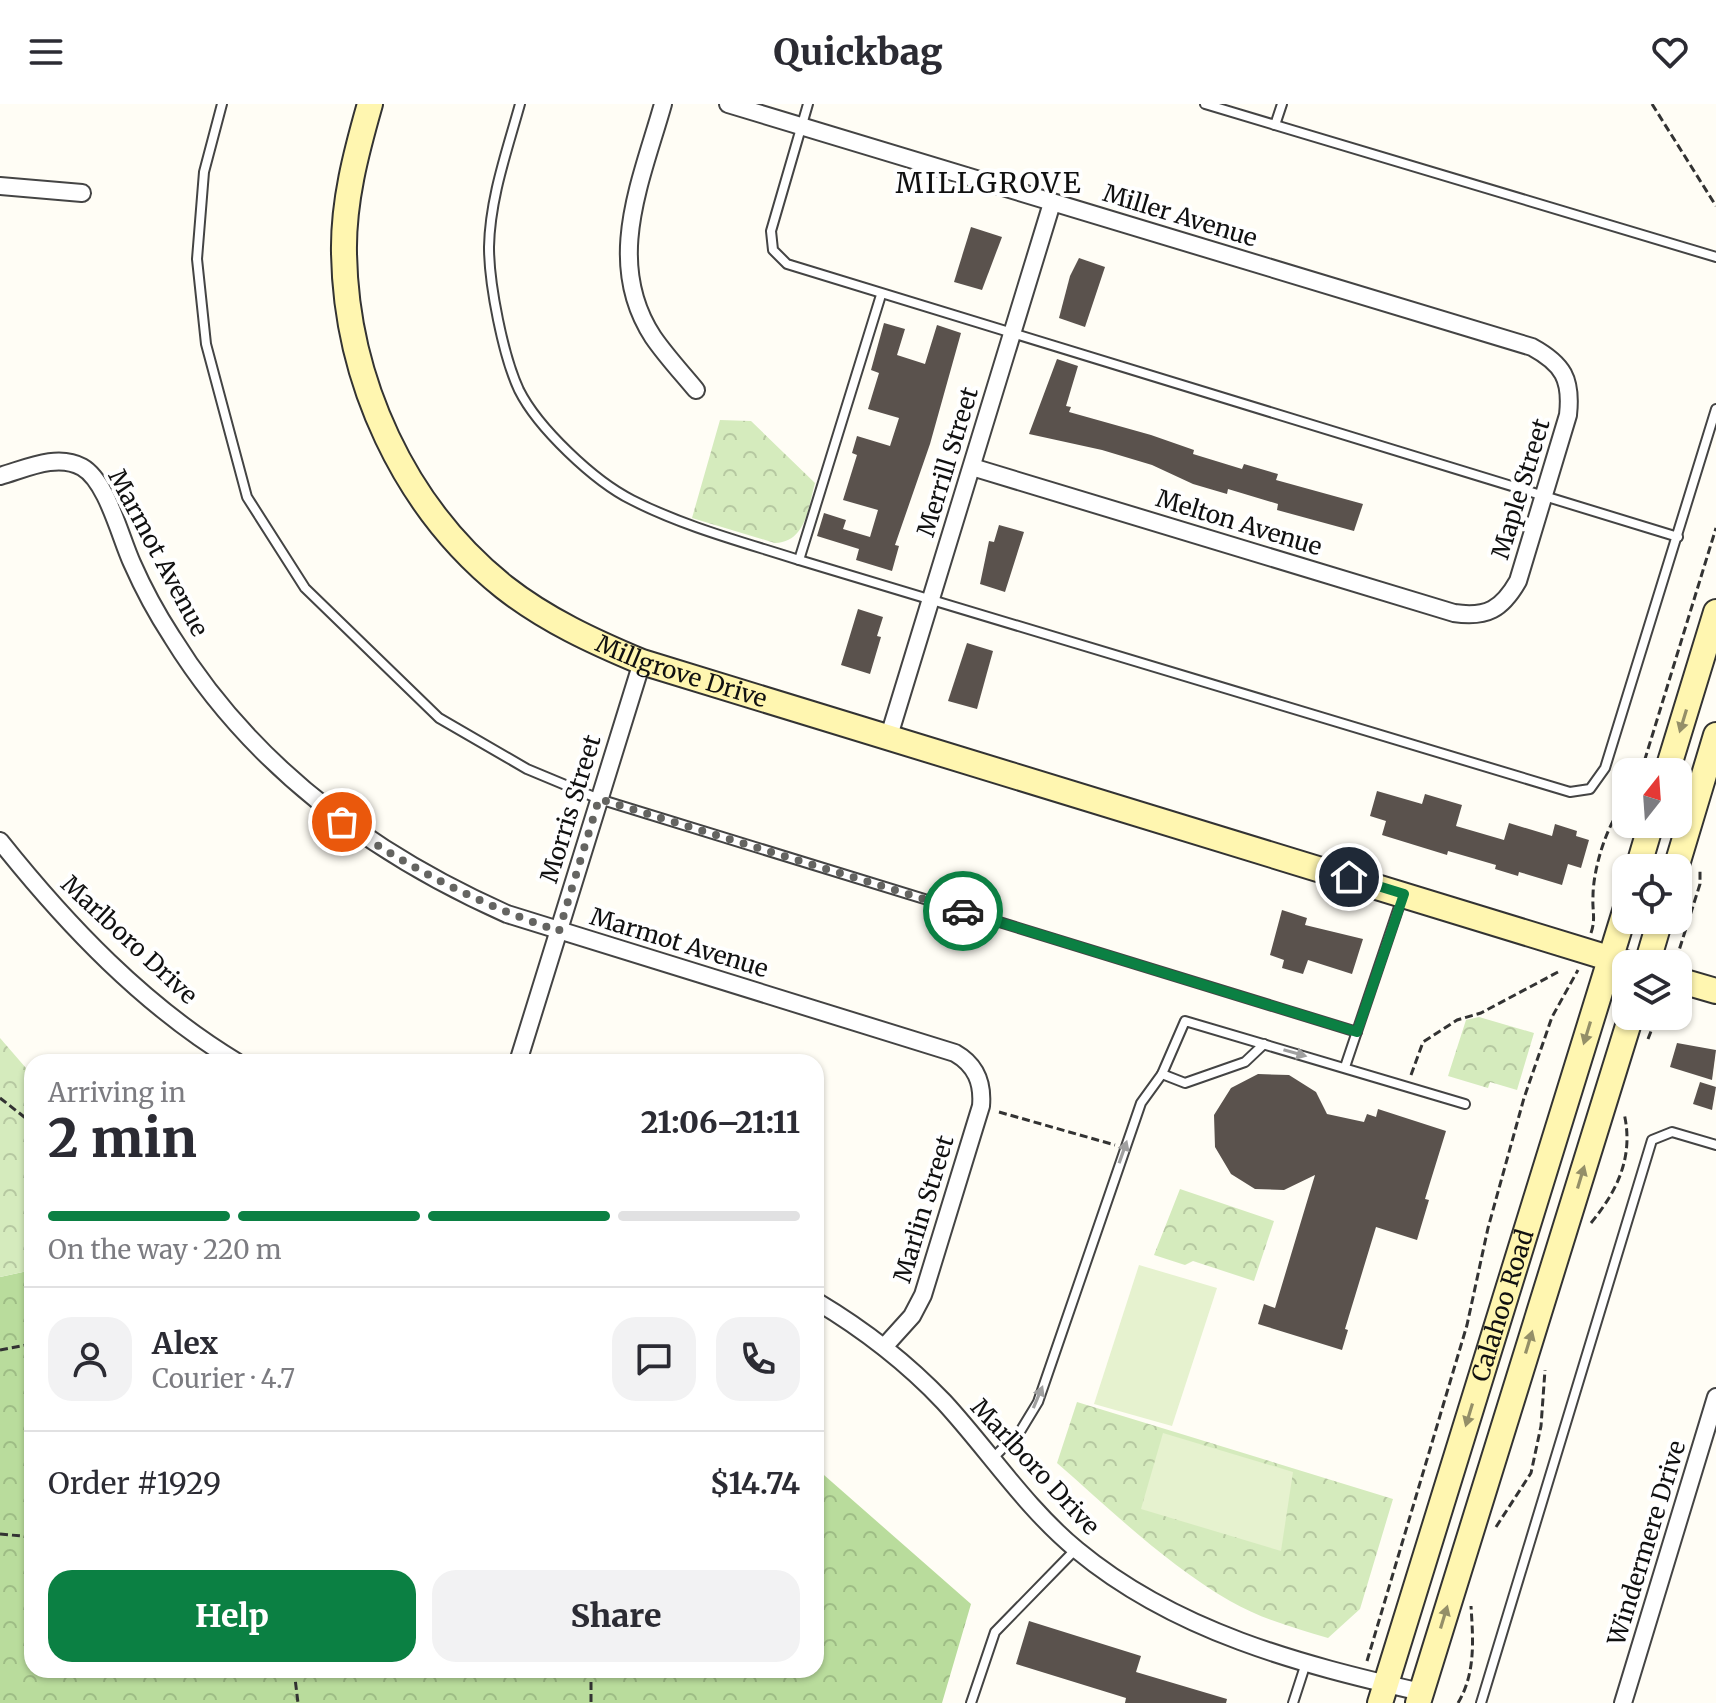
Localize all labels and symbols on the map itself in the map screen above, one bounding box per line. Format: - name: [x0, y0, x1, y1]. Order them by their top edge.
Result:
- district label: MILLGROVE: [896, 165, 1082, 201]
- street label: Miller Avenue: [1099, 177, 1261, 254]
- street label: Merrill Street: [910, 383, 985, 540]
- street label: Maple Street: [1484, 414, 1557, 563]
- street label: Marmot Avenue: [101, 464, 215, 641]
- street label: Melton Avenue: [1152, 483, 1326, 562]
- street label: Millgrove Drive: [591, 628, 771, 714]
- one-way arrow: [1676, 710, 1688, 734]
- street label: Morris Street: [533, 731, 608, 887]
- north arrow: [1612, 758, 1692, 838]
- pin: [308, 788, 376, 856]
- pin: [1315, 843, 1383, 911]
- street label: Marlboro Drive: [55, 869, 204, 1011]
- courier: [923, 871, 1003, 951]
- street label: Marmot Avenue: [586, 901, 772, 984]
- one-way arrow: [1581, 1021, 1593, 1045]
- one-way arrow: [1284, 1047, 1308, 1060]
- street label: Marlin Street: [886, 1131, 961, 1286]
- one-way arrow: [1117, 1139, 1130, 1163]
- one-way arrow: [1575, 1165, 1587, 1189]
- street label: Calahoo Road: [1464, 1226, 1541, 1385]
- one-way arrow: [1523, 1330, 1536, 1354]
- one-way arrow: [1032, 1385, 1045, 1409]
- street label: Marlboro Drive: [964, 1392, 1106, 1541]
- one-way arrow: [1462, 1403, 1475, 1427]
- street label: Windermere Drive: [1600, 1437, 1692, 1650]
- one-way arrow: [1438, 1605, 1451, 1629]

